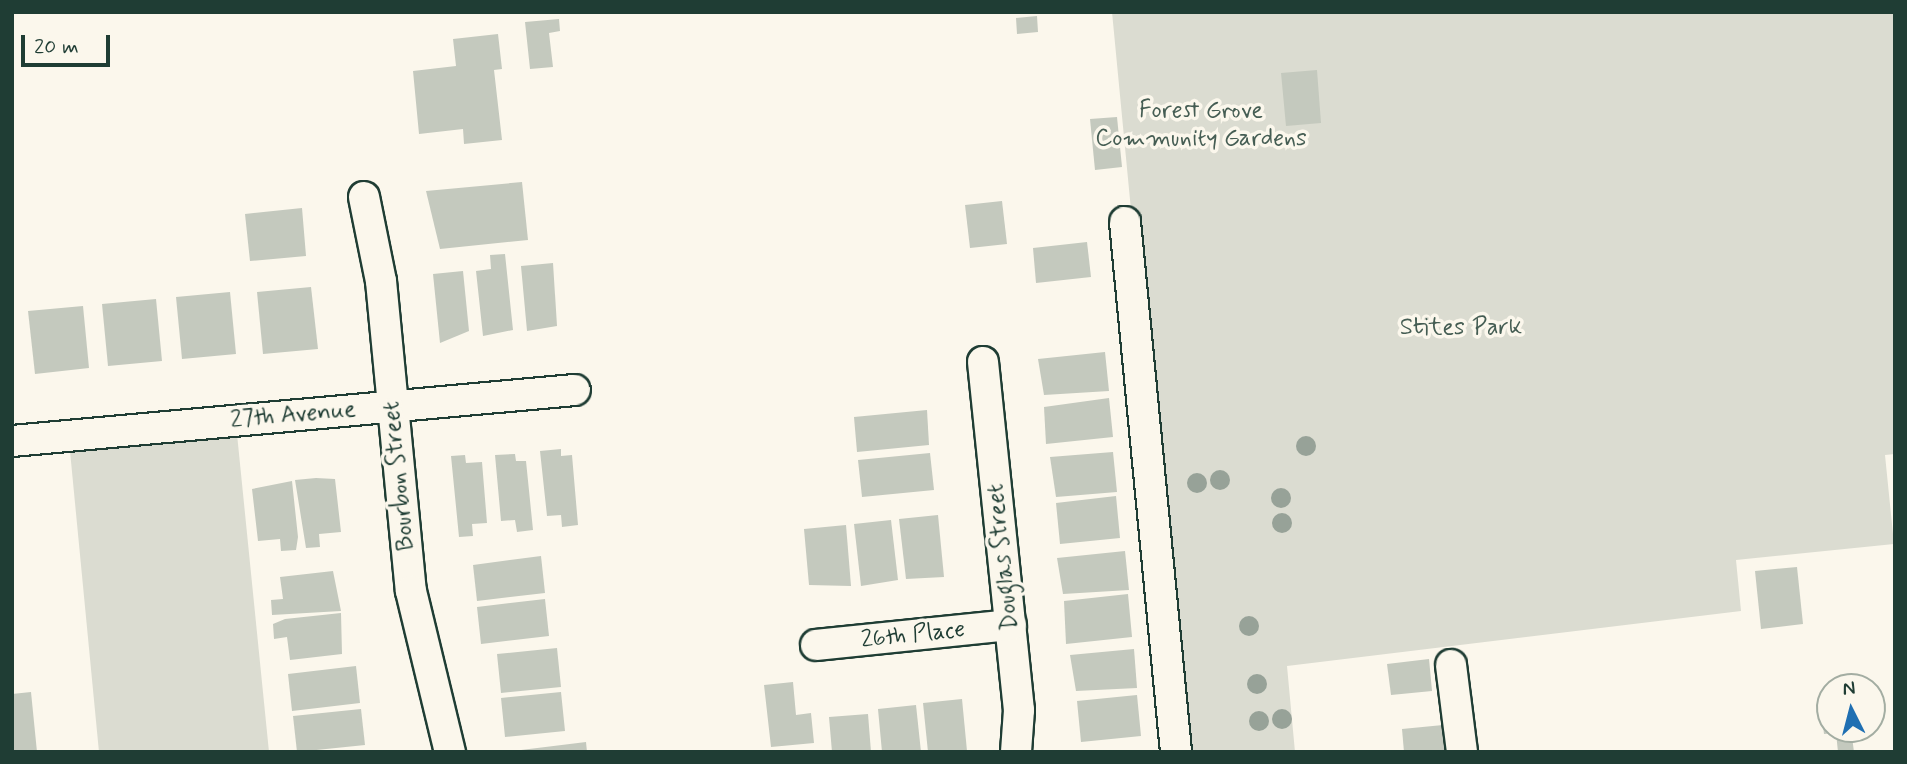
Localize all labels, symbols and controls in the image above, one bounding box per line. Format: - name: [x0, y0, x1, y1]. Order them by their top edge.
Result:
- scale bar: [24, 21, 114, 65]
- text: 20 m: [34, 33, 79, 61]
- park label: Forest Grove Community Gardens: [1095, 97, 1307, 153]
- park label: Stites Park: [1401, 314, 1521, 342]
- street label: 27th Avenue: [229, 395, 357, 435]
- street label: Bourbon Street: [377, 398, 421, 554]
- street label: Douglas Street: [981, 480, 1025, 634]
- street label: 26th Place: [859, 615, 967, 655]
- north arrow: [1816, 673, 1886, 743]
- text: N: [1841, 676, 1857, 702]

